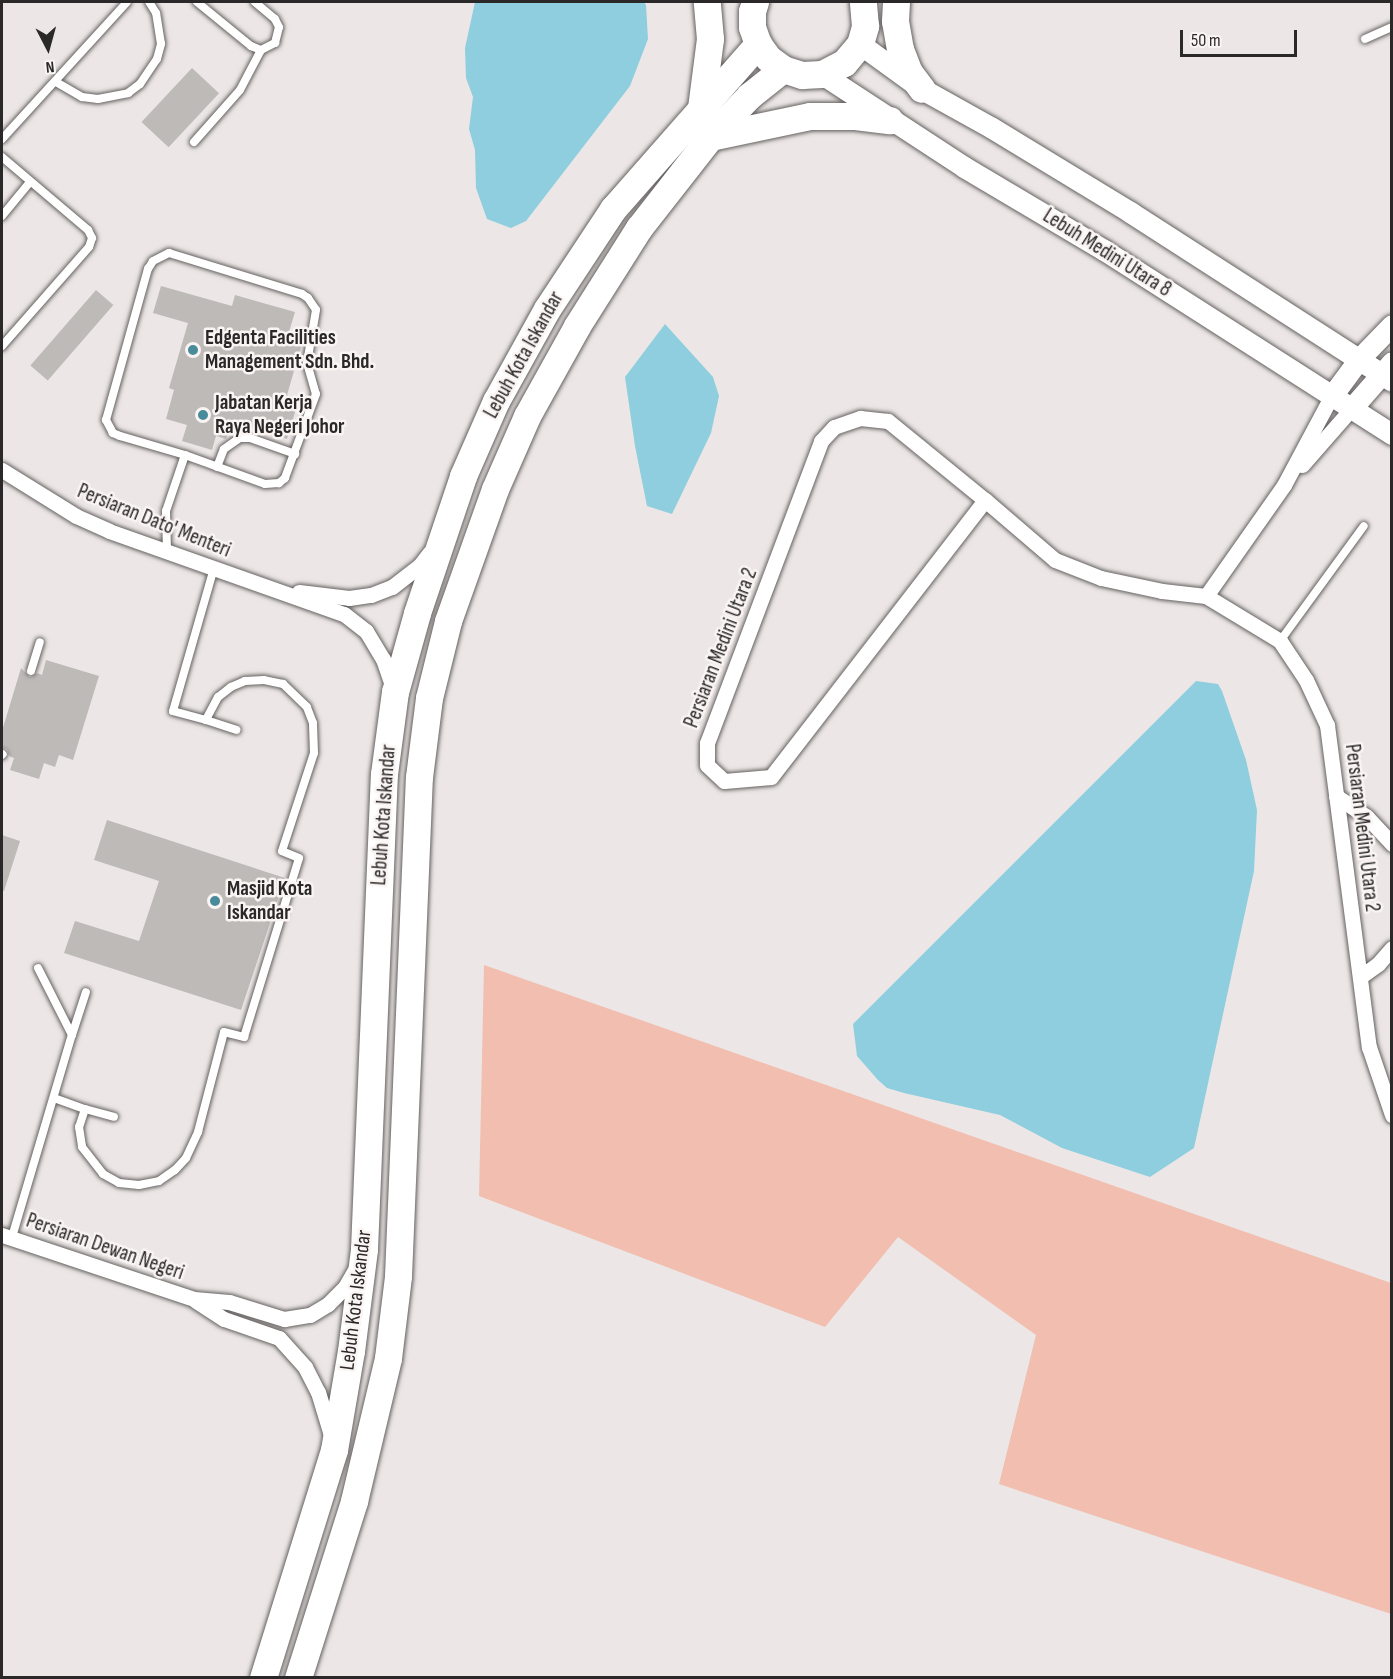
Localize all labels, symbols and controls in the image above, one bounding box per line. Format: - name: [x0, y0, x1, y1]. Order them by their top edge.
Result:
- north arrow: [18, 18, 78, 78]
- scale bar: [1183, 18, 1300, 56]
- text: 50 m: [1191, 30, 1221, 51]
- text: N: [45, 57, 55, 76]
- street label: Lebuh Medini Utara 8: [1038, 203, 1176, 303]
- street label: Lebuh Kota Iskandar: [479, 287, 569, 423]
- place label: Edgenta Facilities Management Sdn. Bhd.: [205, 325, 374, 375]
- marker: Edgenta Facilities Management Sdn. Bhd.: [186, 343, 200, 357]
- place label: Jabatan Kerja Raya Negeri Johor: [215, 390, 345, 440]
- marker: Jabatan Kerja Raya Negeri Johor: [196, 408, 210, 422]
- street label: Persiaran Dato' Menteri: [74, 479, 234, 563]
- street label: Persiaran Medini Utara 2: [679, 565, 763, 731]
- street label: Persiaran Medini Utara 2: [1339, 743, 1385, 913]
- street label: Lebuh Kota Iskandar: [367, 744, 401, 886]
- place label: Masjid Kota Iskandar: [227, 876, 312, 926]
- marker: Masjid Kota Iskandar: [208, 894, 222, 908]
- street label: Persiaran Dewan Negeri: [23, 1208, 187, 1286]
- street label: Lebuh Kota Iskandar: [335, 1228, 377, 1372]

